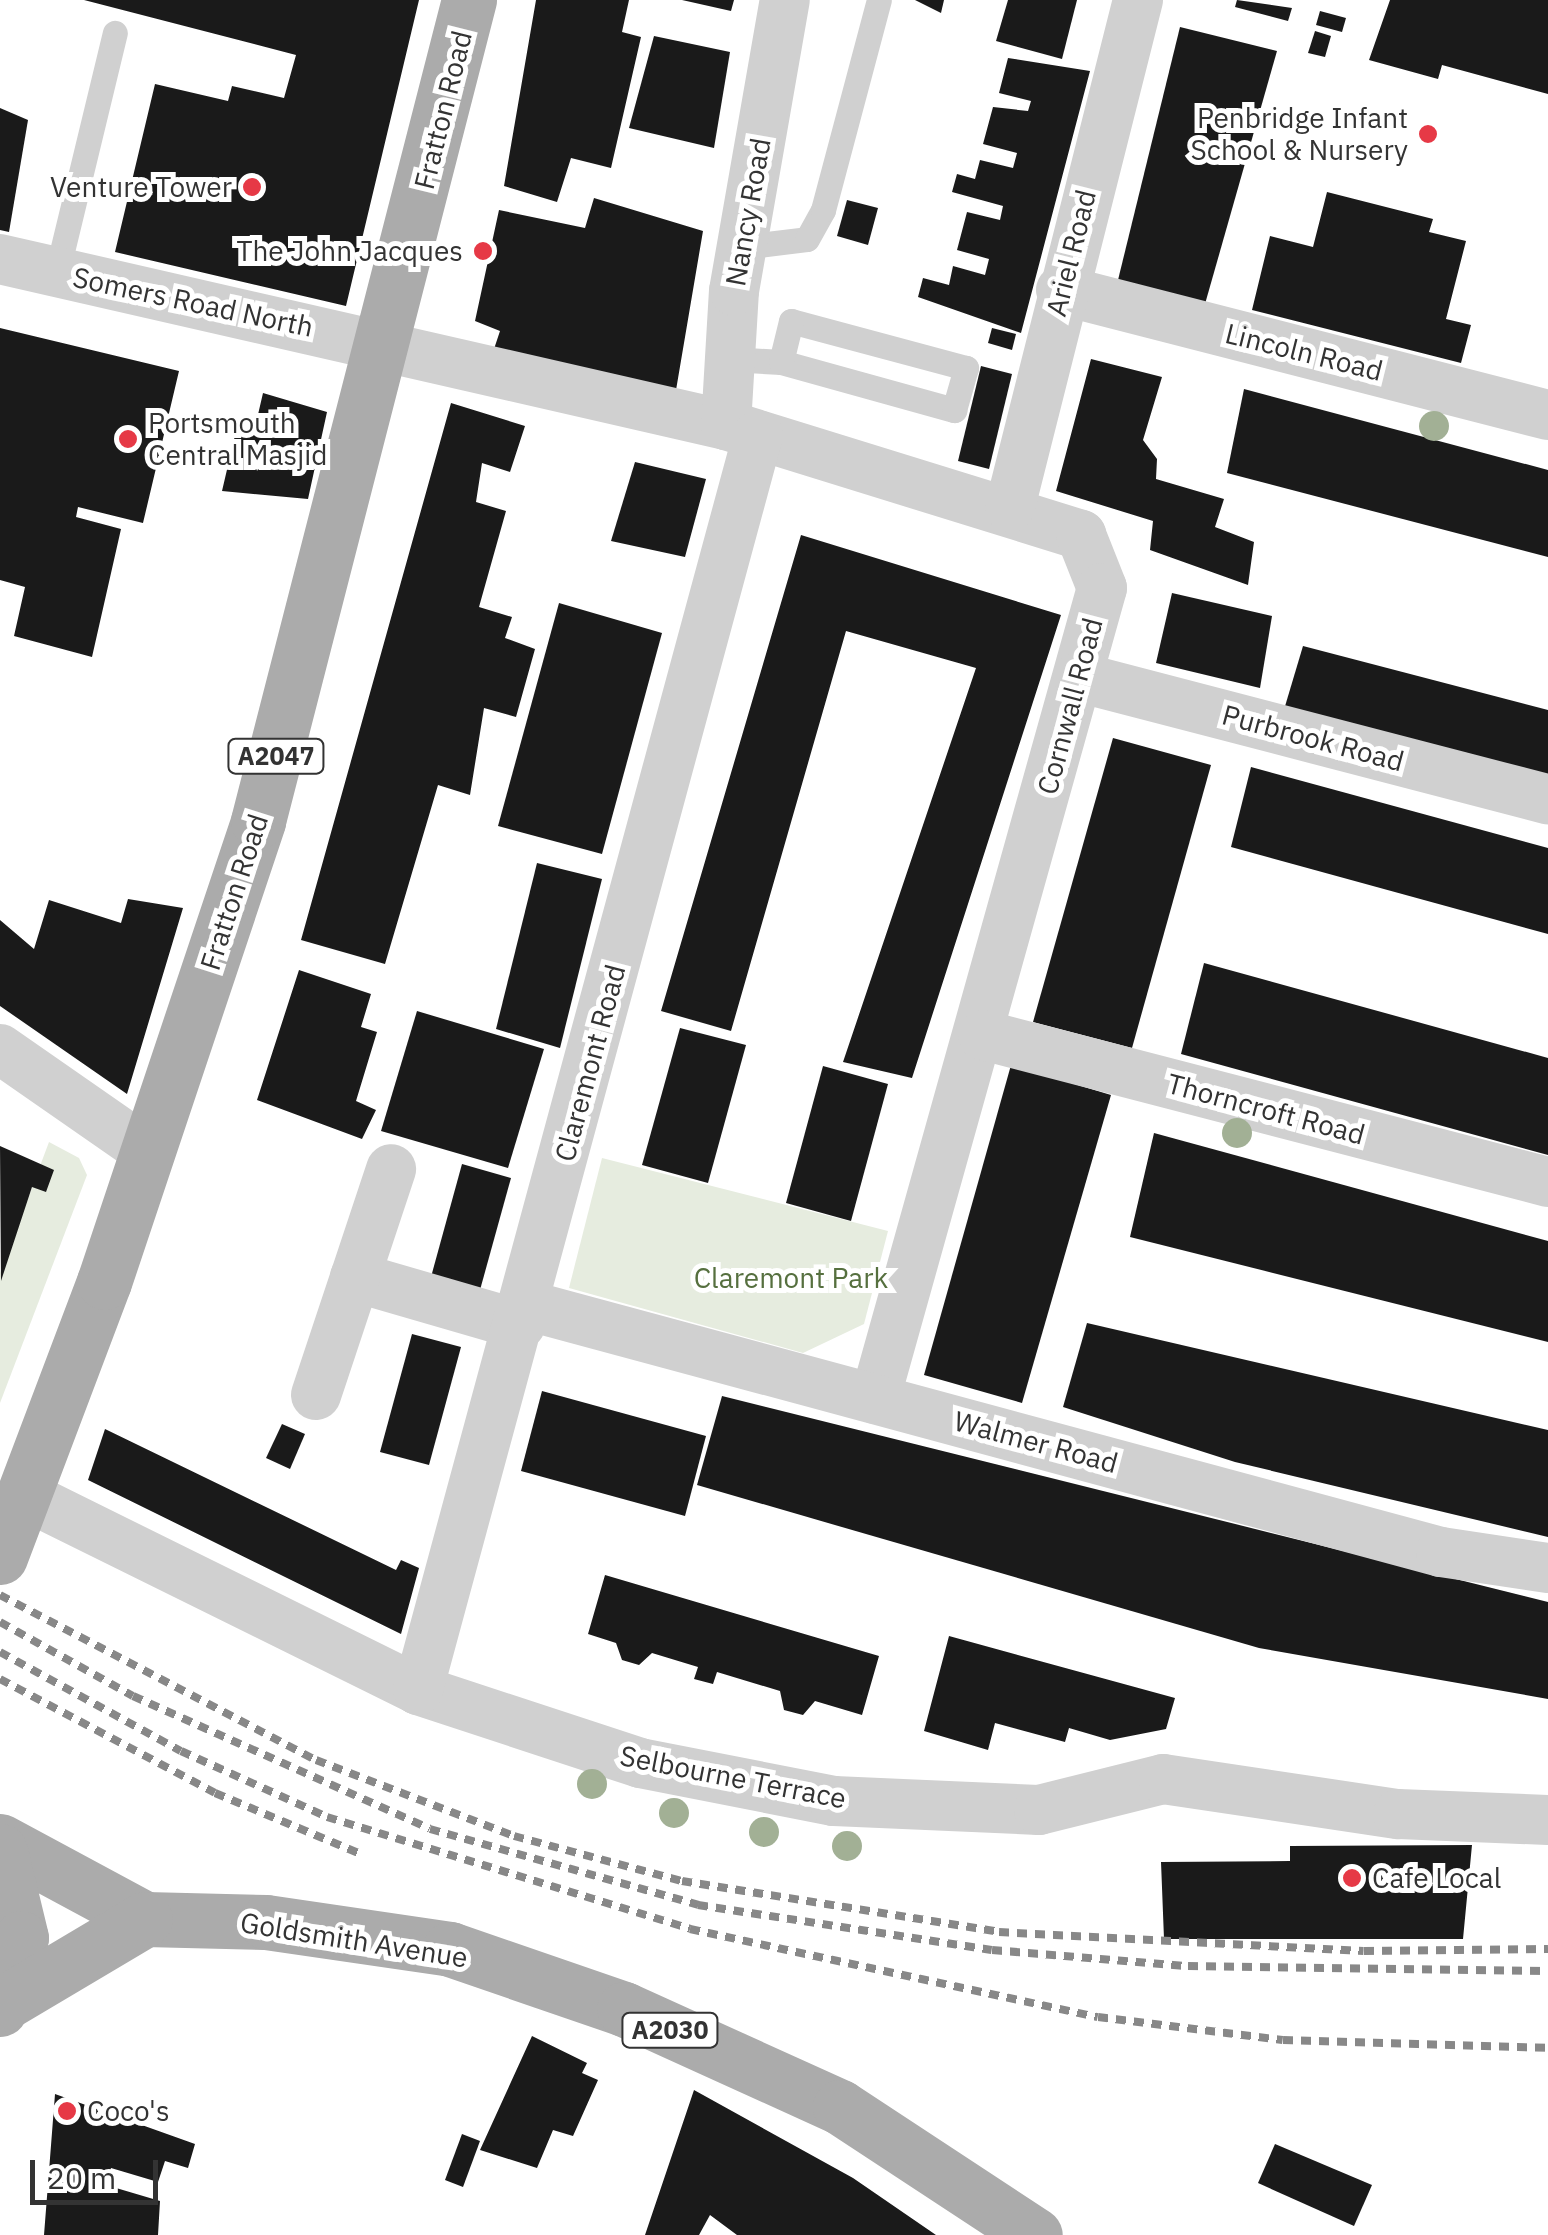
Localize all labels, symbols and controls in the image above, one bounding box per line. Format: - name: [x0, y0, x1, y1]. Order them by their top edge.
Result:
- street label: Fratton Road: [407, 27, 479, 193]
- place label: Penbridge Infant School & Nursery: [1191, 101, 1408, 167]
- marker: Penbridge Infant School & Nursery: [1417, 123, 1439, 145]
- street label: Nancy Road: [718, 135, 778, 289]
- place label: Venture Tower: [50, 170, 232, 204]
- marker: Venture Tower: [241, 176, 263, 198]
- street label: Ariel Road: [1039, 186, 1103, 320]
- place label: The John Jacques: [236, 234, 463, 268]
- marker: The John Jacques: [472, 240, 494, 262]
- street label: Somers Road North: [70, 260, 316, 344]
- street label: Lincoln Road: [1222, 316, 1386, 388]
- place label: Portsmouth Central Masjid: [148, 406, 327, 472]
- marker: Portsmouth Central Masjid: [117, 428, 139, 450]
- street label: Cornwall Road: [1030, 614, 1110, 798]
- street label: Purbrook Road: [1219, 698, 1407, 778]
- road number: A2047: [226, 736, 326, 776]
- street label: Fratton Road: [193, 810, 275, 974]
- street label: Claremont Road: [548, 961, 632, 1165]
- street label: Thorncroft Road: [1163, 1066, 1369, 1152]
- park label: Claremont Park: [694, 1261, 888, 1295]
- street label: Walmer Road: [950, 1404, 1122, 1480]
- street label: Selbourne Terrace: [617, 1739, 849, 1815]
- place label: Cafe Local: [1372, 1861, 1501, 1895]
- marker: Cafe Local: [1341, 1867, 1363, 1889]
- street label: Goldsmith Avenue: [238, 1905, 470, 1975]
- road number: A2030: [620, 2010, 720, 2050]
- place label: Coco's: [87, 2094, 170, 2128]
- marker: Coco's: [56, 2100, 78, 2122]
- scale bar: [35, 2140, 162, 2202]
- text: 20 m: [47, 2158, 116, 2197]

